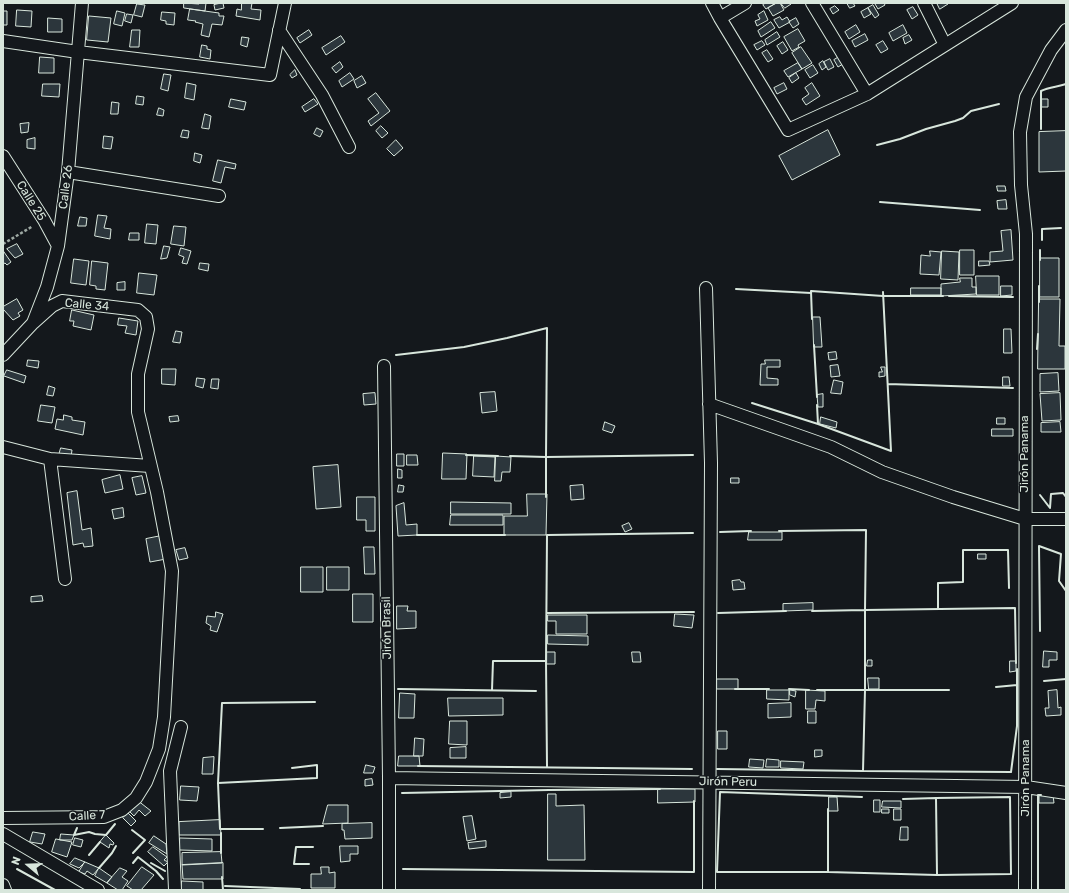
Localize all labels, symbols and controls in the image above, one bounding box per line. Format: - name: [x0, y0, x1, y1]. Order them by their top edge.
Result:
- street label: Calle 26: [56, 164, 76, 210]
- street label: Calle 25: [13, 178, 49, 224]
- street label: Calle 34: [64, 296, 110, 314]
- street label: Jirón Panama: [1018, 415, 1032, 493]
- street label: Jirón Brasil: [379, 596, 395, 660]
- street label: Jirón Panama: [1019, 739, 1033, 817]
- street label: Jirón Peru: [699, 774, 757, 790]
- street label: Calle 7: [69, 808, 105, 824]
- north arrow: [8, 845, 48, 885]
- text: N: [9, 855, 24, 867]

